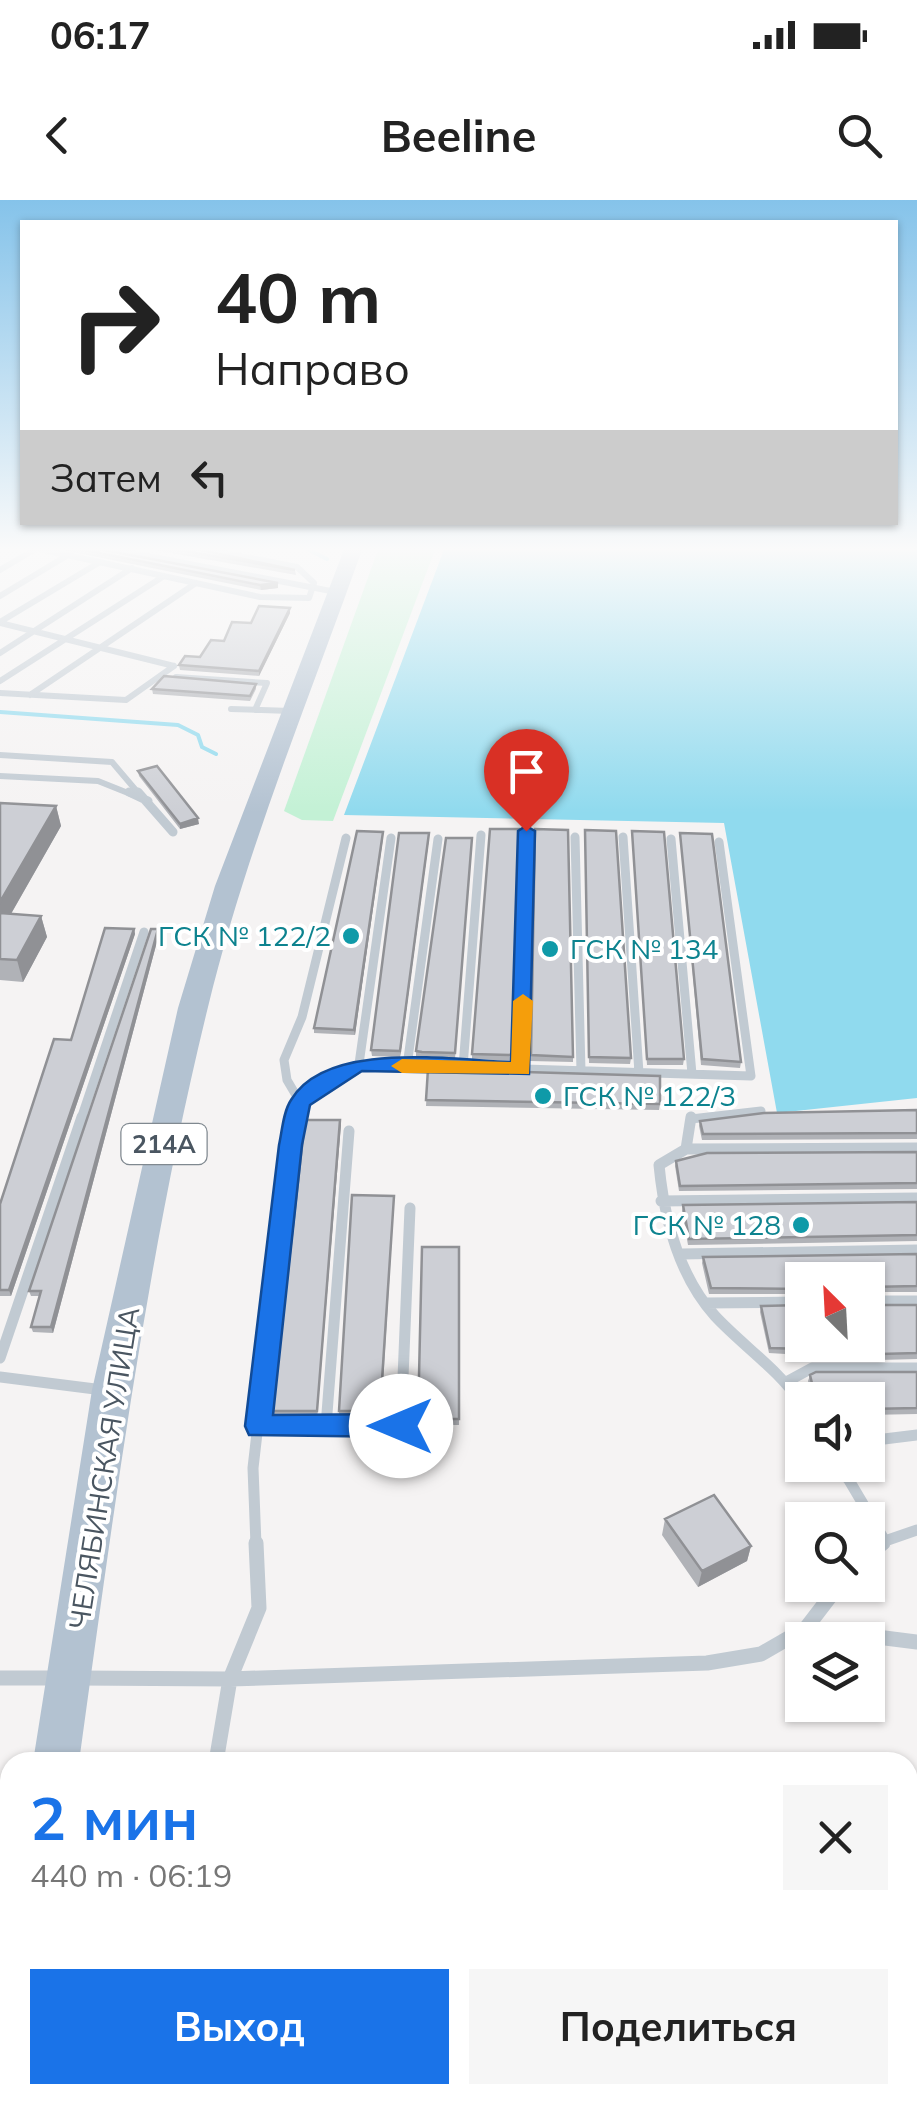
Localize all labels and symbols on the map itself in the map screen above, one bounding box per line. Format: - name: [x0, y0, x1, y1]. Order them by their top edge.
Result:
- pin: [484, 729, 569, 832]
- place label: ГСК № 122/2: [158, 918, 331, 953]
- marker: ГСК № 122/2: [340, 925, 362, 947]
- place label: ГСК № 134: [570, 931, 718, 966]
- marker: ГСК № 134: [539, 938, 561, 960]
- place label: ГСК № 122/3: [563, 1078, 736, 1113]
- marker: ГСК № 122/3: [532, 1085, 554, 1107]
- road number: 214А: [121, 1124, 206, 1164]
- place label: ГСК № 128: [633, 1207, 781, 1242]
- marker: ГСК № 128: [790, 1214, 812, 1236]
- north arrow: [785, 1262, 885, 1362]
- street label: ЧЕЛЯБИНСКАЯ УЛИЦА: [61, 1304, 146, 1632]
- position arrow: [349, 1374, 453, 1478]

